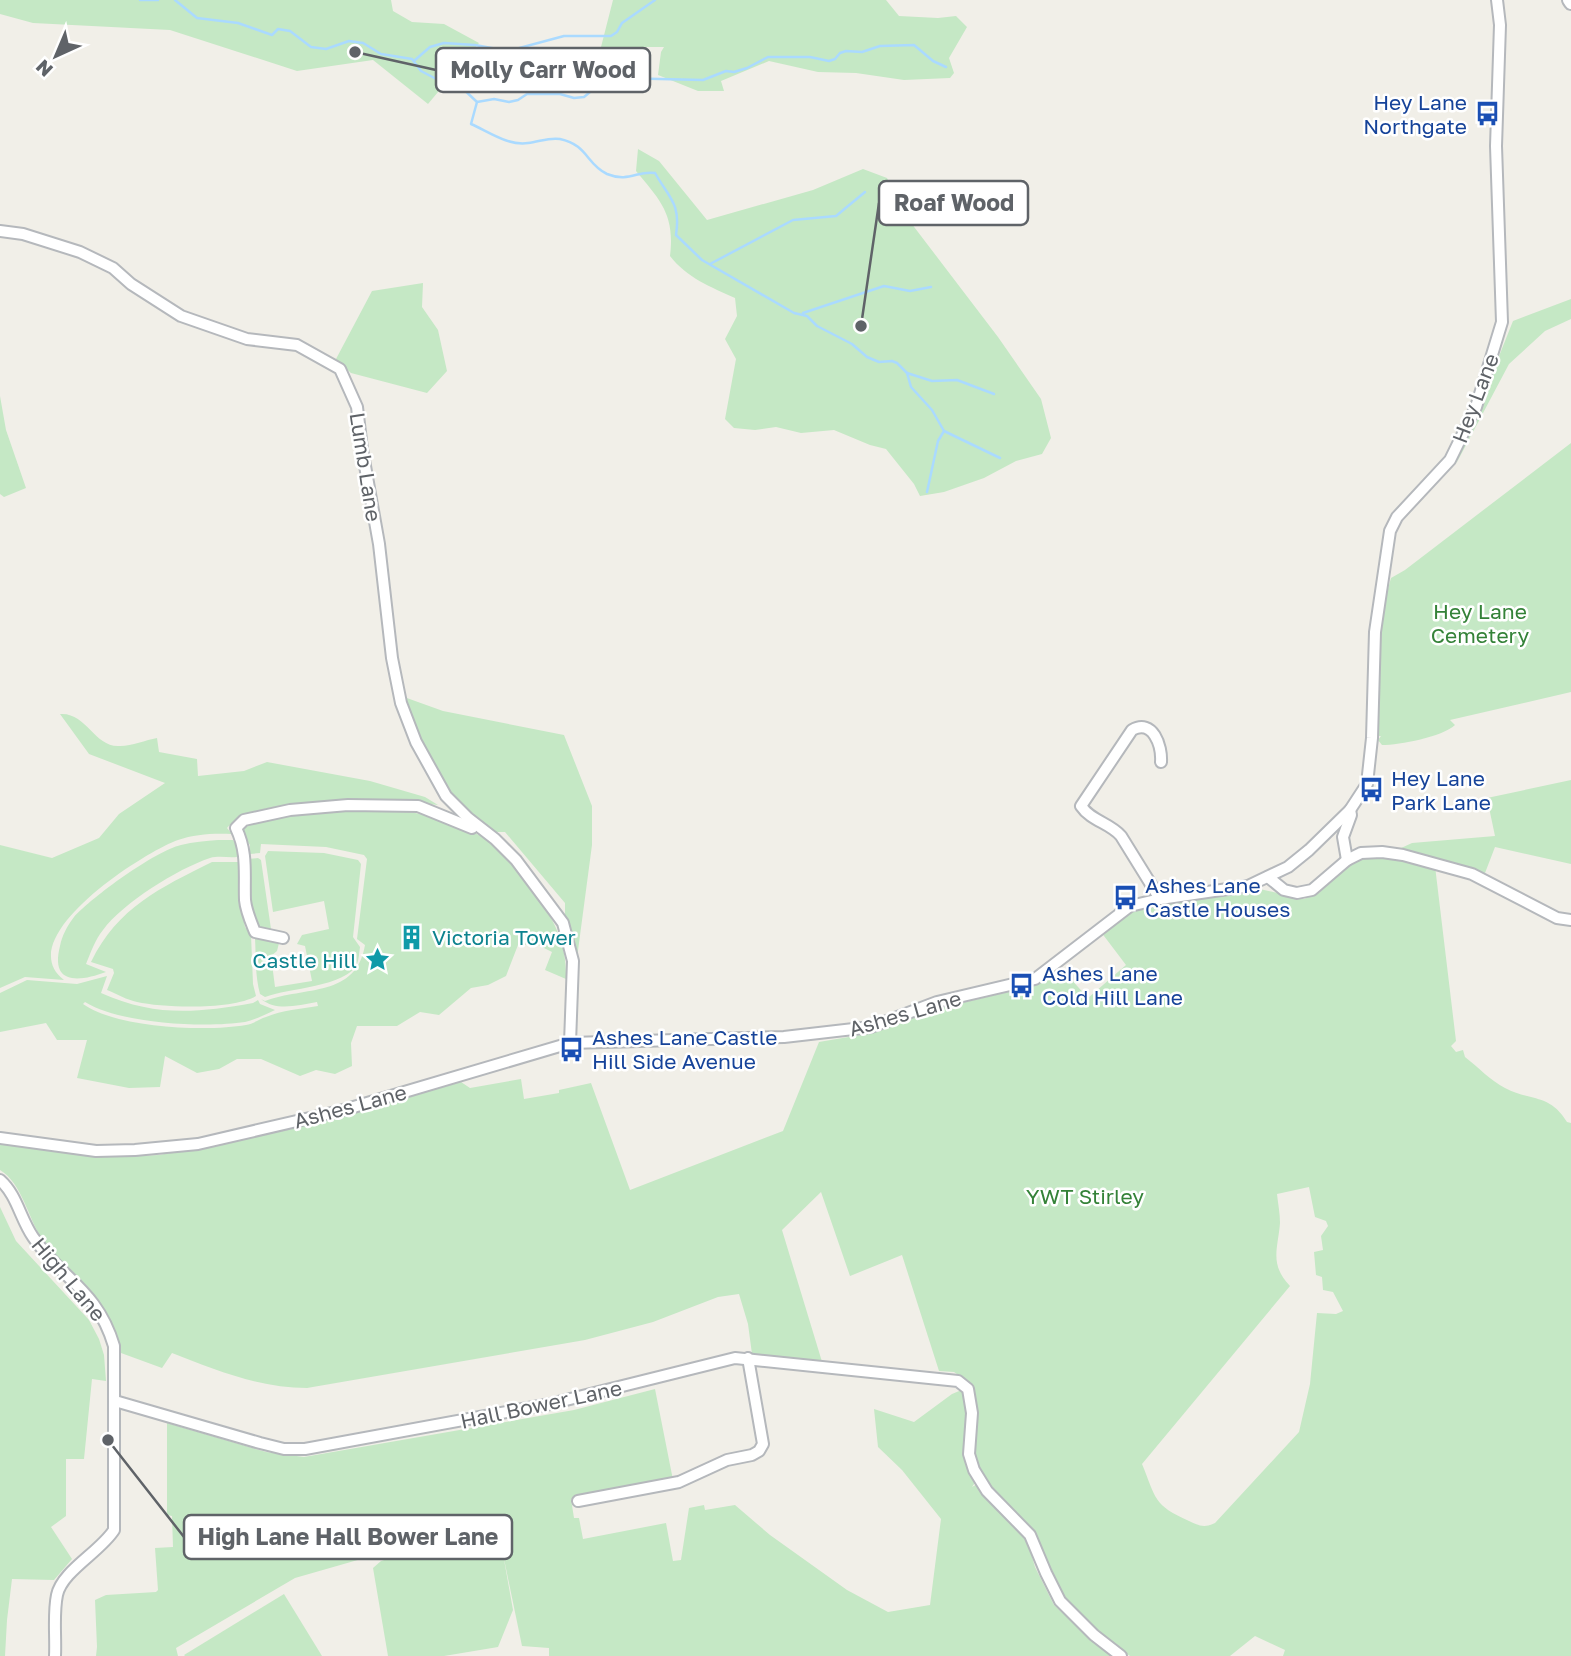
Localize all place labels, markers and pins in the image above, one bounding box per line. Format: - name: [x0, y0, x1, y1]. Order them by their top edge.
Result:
- callout: Molly Carr Wood: [436, 48, 650, 92]
- place label: Hey Lane Northgate: [1363, 89, 1467, 139]
- bus stop icon: Hey Lane Northgate: [1473, 100, 1501, 128]
- callout: Roaf Wood: [879, 181, 1028, 225]
- place label: Hey Lane Park Lane: [1391, 765, 1491, 815]
- bus stop icon: Hey Lane Park Lane: [1357, 776, 1385, 804]
- place label: Ashes Lane Castle Houses: [1145, 872, 1290, 922]
- bus stop icon: Ashes Lane Castle Houses: [1111, 883, 1139, 911]
- building icon: Victoria Tower: [398, 923, 426, 951]
- place label: Victoria Tower: [432, 924, 576, 950]
- place icon: Castle Hill: [363, 946, 391, 974]
- place label: Castle Hill: [252, 947, 357, 973]
- place label: Ashes Lane Cold Hill Lane: [1042, 960, 1183, 1010]
- bus stop icon: Ashes Lane Cold Hill Lane: [1008, 971, 1036, 999]
- place label: Ashes Lane Castle Hill Side Avenue: [592, 1024, 777, 1074]
- bus stop icon: Ashes Lane Castle Hill Side Avenue: [558, 1035, 586, 1063]
- callout: High Lane Hall Bower Lane: [184, 1515, 512, 1559]

